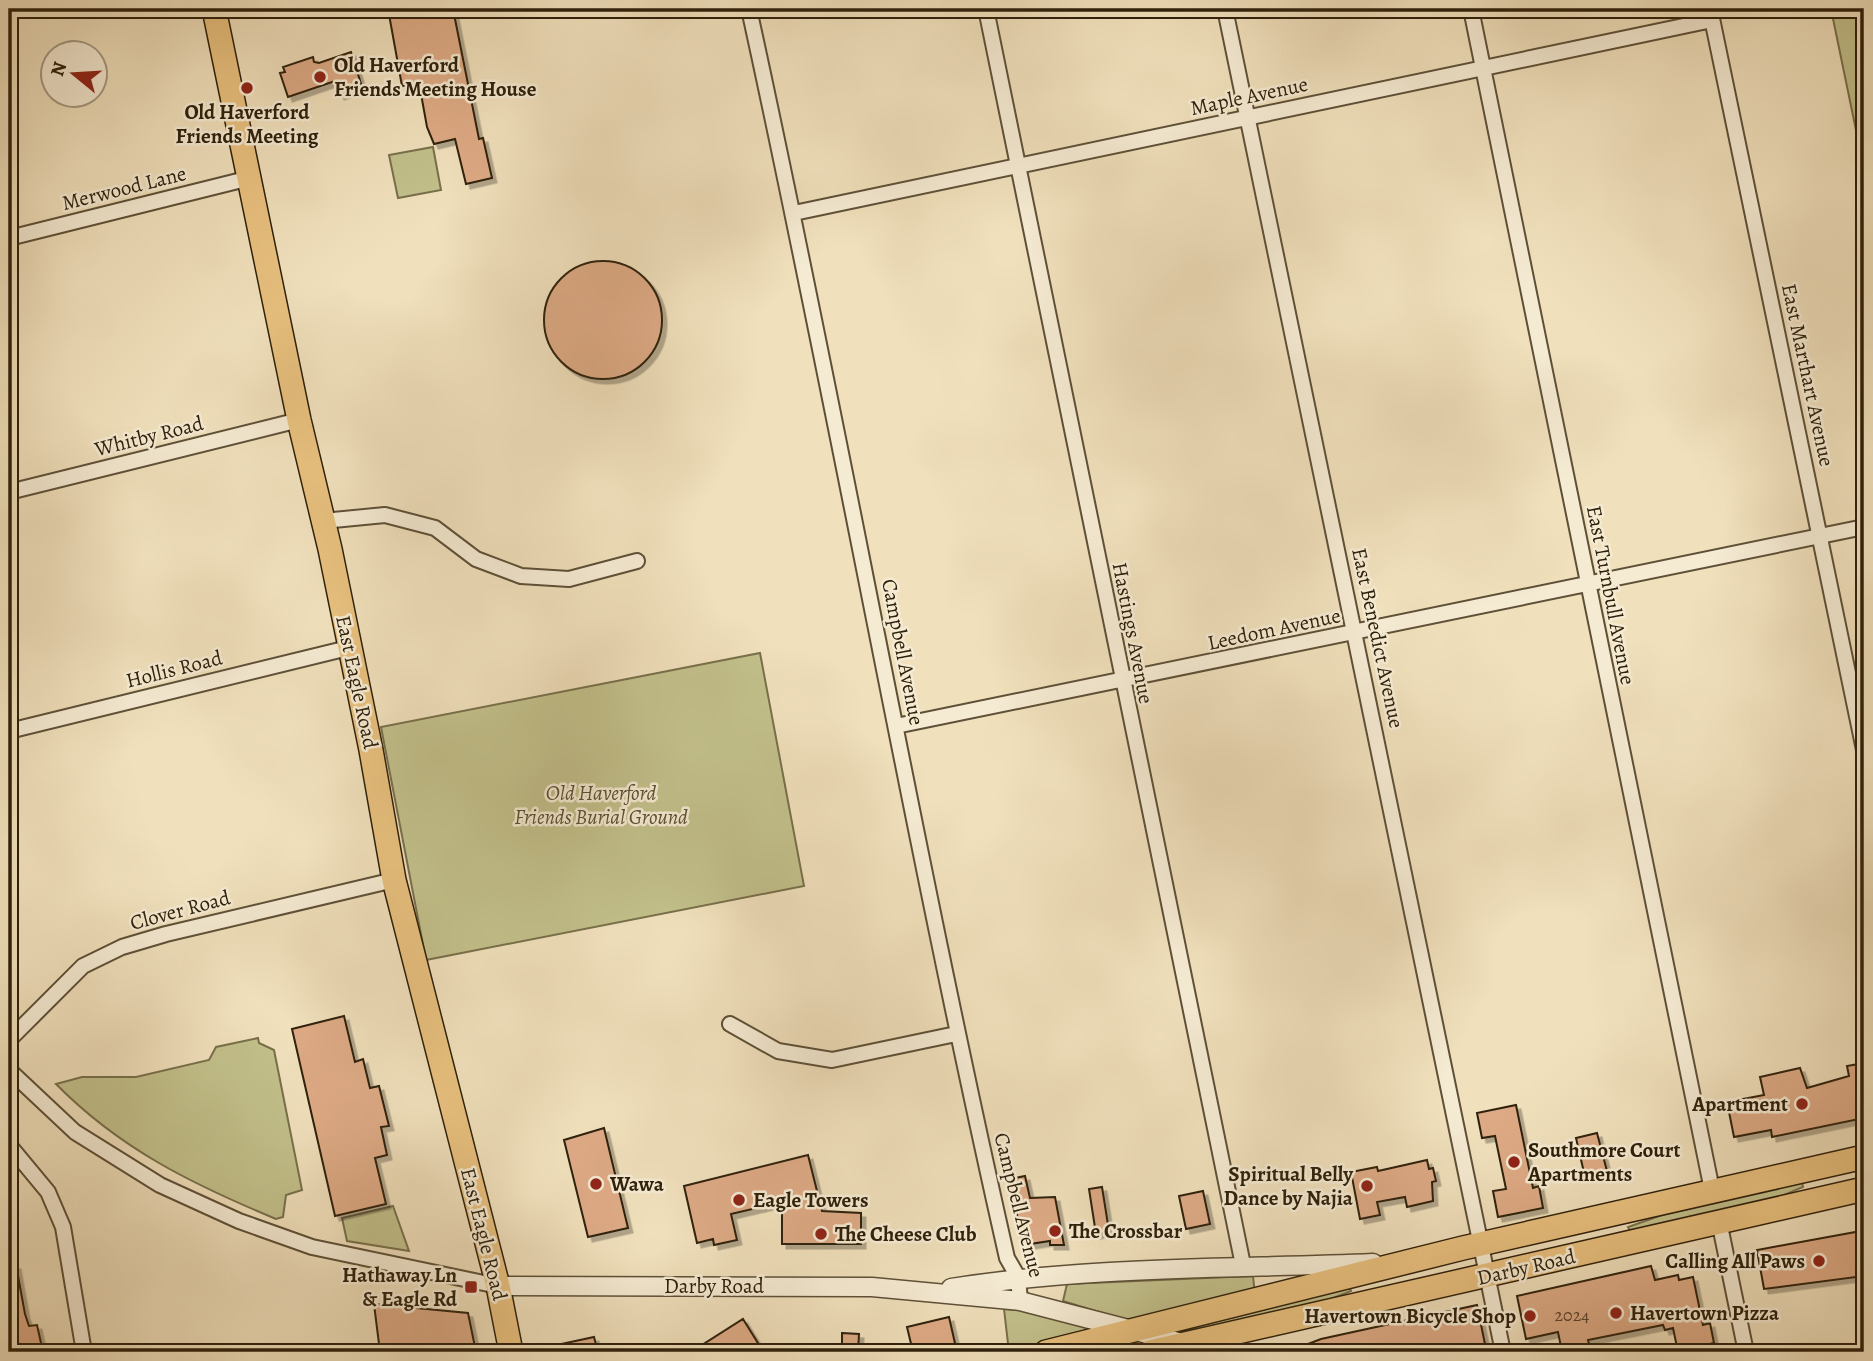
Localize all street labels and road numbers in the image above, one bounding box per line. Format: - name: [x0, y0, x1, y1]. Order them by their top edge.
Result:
- street label: Maple Avenue: [1188, 70, 1310, 122]
- street label: Merwood Lane: [59, 159, 189, 217]
- street label: East Marthart Avenue: [1775, 281, 1841, 469]
- street label: Whitby Road: [91, 409, 207, 463]
- street label: East Turnbull Avenue: [1580, 503, 1642, 687]
- street label: East Benedict Avenue: [1345, 545, 1411, 731]
- street label: Hastings Avenue: [1106, 560, 1160, 706]
- street label: Campbell Avenue: [875, 576, 931, 728]
- street label: Leedom Avenue: [1205, 601, 1343, 657]
- street label: East Eagle Road: [329, 613, 385, 752]
- street label: Hollis Road: [123, 643, 226, 694]
- street label: Clover Road: [127, 883, 234, 937]
- street label: Campbell Avenue: [987, 1130, 1051, 1280]
- street label: East Eagle Road: [454, 1165, 514, 1304]
- street label: Darby Road: [1474, 1242, 1579, 1292]
- street label: Darby Road: [664, 1272, 765, 1300]

